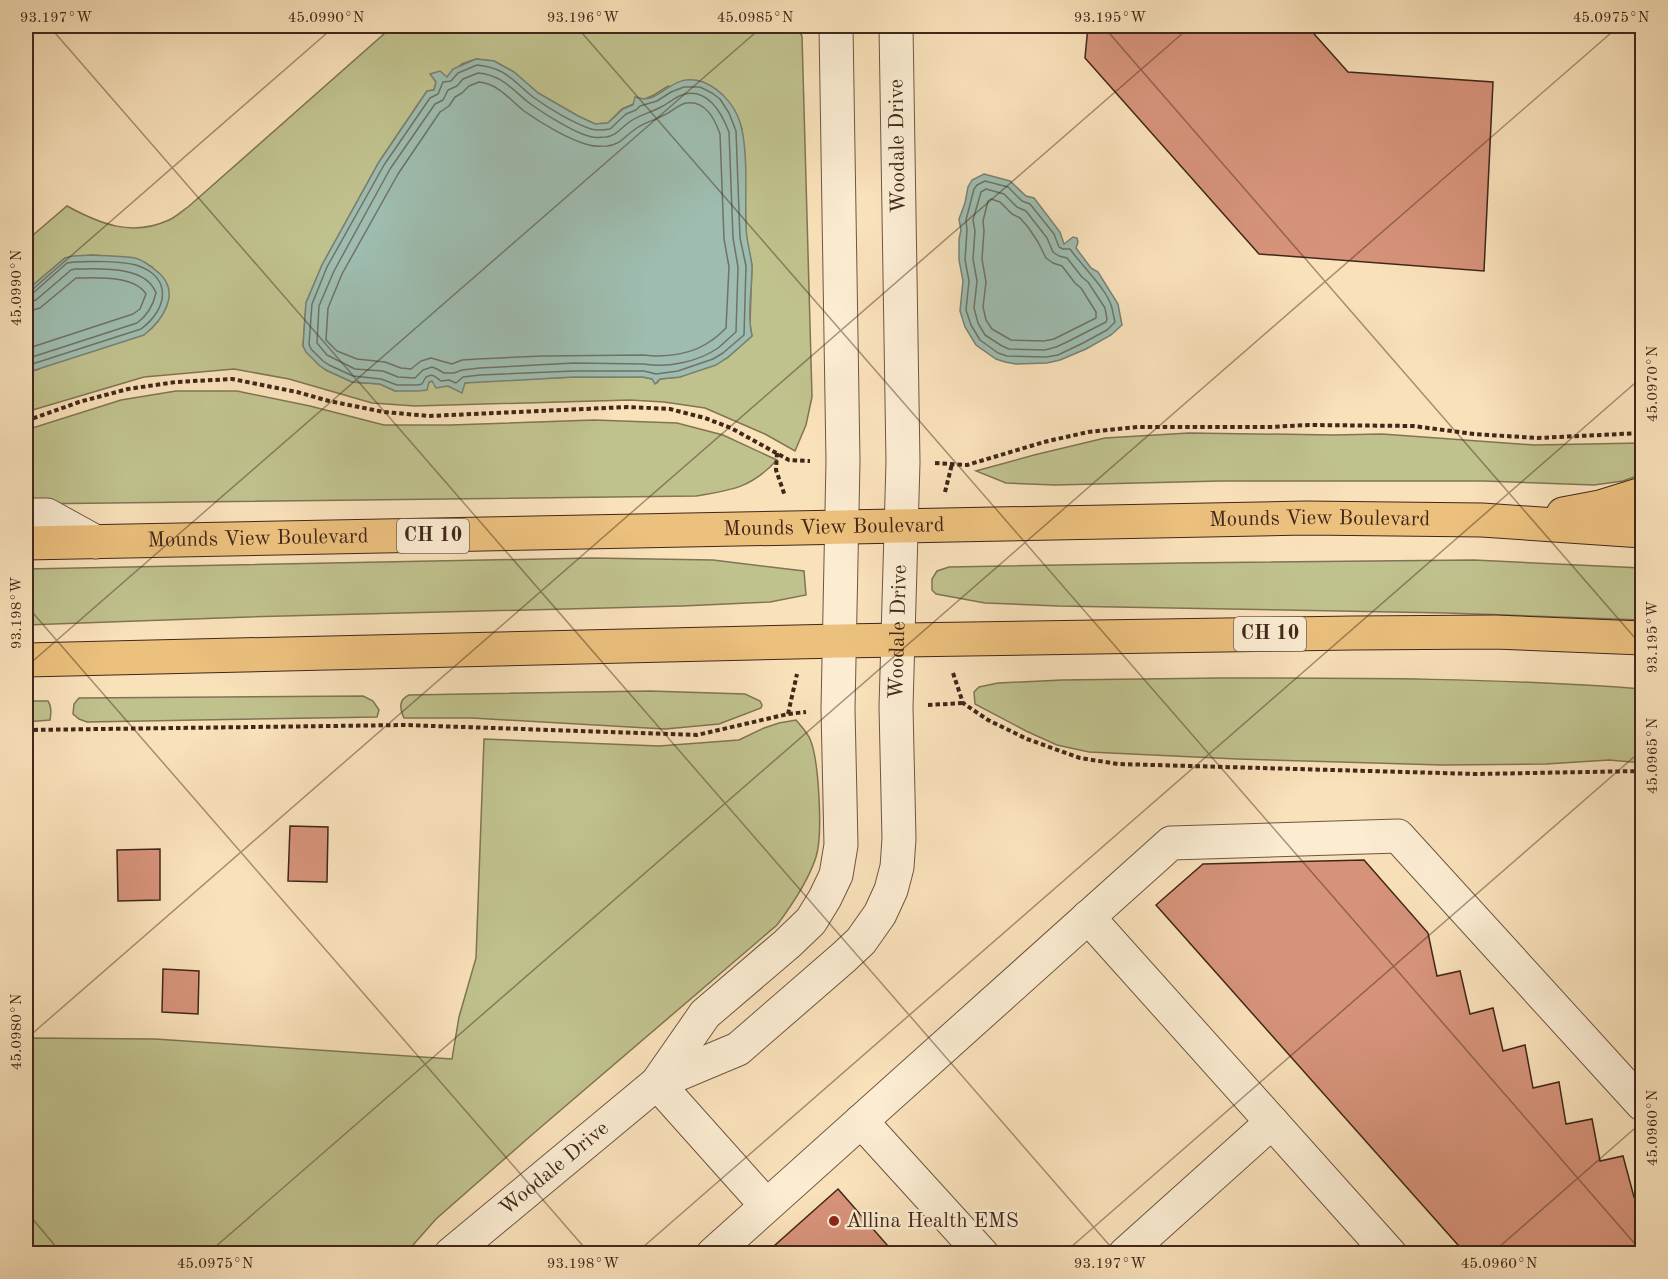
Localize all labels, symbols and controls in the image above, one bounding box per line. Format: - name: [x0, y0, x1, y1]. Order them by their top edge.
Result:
- text: 93.197°W: [20, 11, 92, 26]
- text: 45.0990°N: [288, 11, 365, 26]
- text: 93.196°W: [547, 11, 619, 26]
- text: 45.0985°N: [717, 11, 794, 26]
- text: 93.195°W: [1074, 11, 1146, 26]
- text: 45.0975°N: [1573, 11, 1650, 26]
- street label: Woodale Drive: [886, 79, 910, 213]
- text: 45.0990°N: [10, 249, 25, 326]
- text: 45.0970°N: [1646, 345, 1661, 422]
- street label: Mounds View Boulevard: [1209, 507, 1431, 530]
- street label: Mounds View Boulevard: [723, 515, 945, 540]
- road number: CH 10: [397, 519, 469, 553]
- street label: Mounds View Boulevard: [147, 526, 369, 551]
- street label: Woodale Drive: [886, 564, 911, 699]
- text: 93.198°W: [10, 577, 25, 649]
- text: 93.195°W: [1646, 601, 1661, 673]
- road number: CH 10: [1234, 617, 1306, 651]
- text: 45.0965°N: [1646, 717, 1661, 794]
- text: 45.0980°N: [10, 993, 25, 1070]
- text: 45.0960°N: [1646, 1089, 1661, 1166]
- street label: Woodale Drive: [496, 1117, 612, 1219]
- place label: Allina Health EMS: [846, 1211, 1019, 1232]
- marker: Allina Health EMS: [827, 1214, 841, 1228]
- text: 45.0975°N: [177, 1257, 254, 1272]
- text: 93.198°W: [547, 1257, 619, 1272]
- text: 93.197°W: [1074, 1257, 1146, 1272]
- text: 45.0960°N: [1461, 1257, 1538, 1272]

